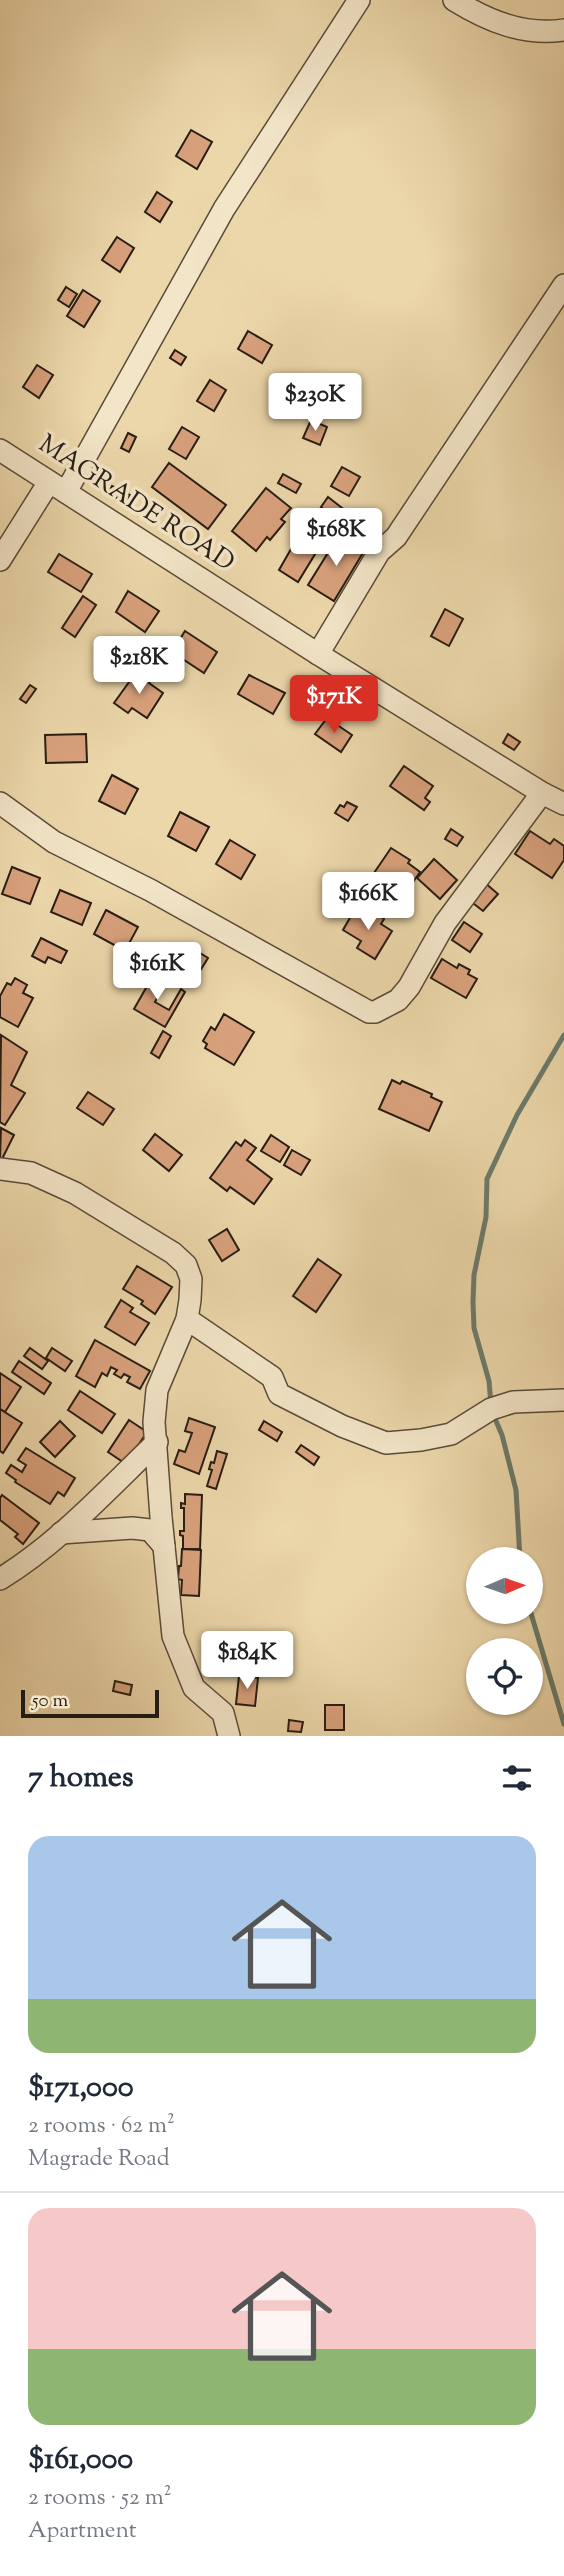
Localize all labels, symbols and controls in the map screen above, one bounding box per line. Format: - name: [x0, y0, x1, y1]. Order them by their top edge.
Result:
- pin: $230K: [266, 374, 364, 433]
- text: $230K: [285, 379, 345, 412]
- street label: MAGRADE ROAD: [31, 427, 241, 581]
- pin: $168K: [287, 508, 385, 568]
- text: $168K: [306, 514, 366, 547]
- pin: $218K: [90, 636, 188, 696]
- text: $218K: [110, 642, 169, 675]
- pin: $171K: [285, 676, 383, 735]
- text: $171K: [306, 681, 362, 714]
- pin: $166K: [319, 872, 417, 932]
- text: $166K: [338, 878, 398, 911]
- pin: $161K: [108, 942, 206, 1002]
- text: $161K: [129, 948, 185, 981]
- north arrow: [466, 1547, 542, 1624]
- map controls: [466, 1547, 543, 1715]
- pin: $184K: [198, 1632, 296, 1691]
- text: $184K: [217, 1637, 277, 1670]
- button: locate: [466, 1638, 543, 1715]
- scale bar: [21, 1687, 159, 1719]
- text: 50 m: [32, 1688, 68, 1715]
- text: 7 homes: [28, 1757, 133, 1800]
- icon: filters: [498, 1759, 536, 1797]
- icon: home: [219, 1881, 345, 2007]
- text: $171,000: [28, 2067, 134, 2110]
- text: 2 rooms · 62 m²: [28, 2110, 175, 2143]
- text: Magrade Road: [28, 2143, 170, 2176]
- icon: home: [219, 2253, 345, 2379]
- text: $161,000: [28, 2439, 133, 2482]
- text: 2 rooms · 52 m²: [28, 2482, 171, 2515]
- text: Apartment: [28, 2515, 137, 2548]

